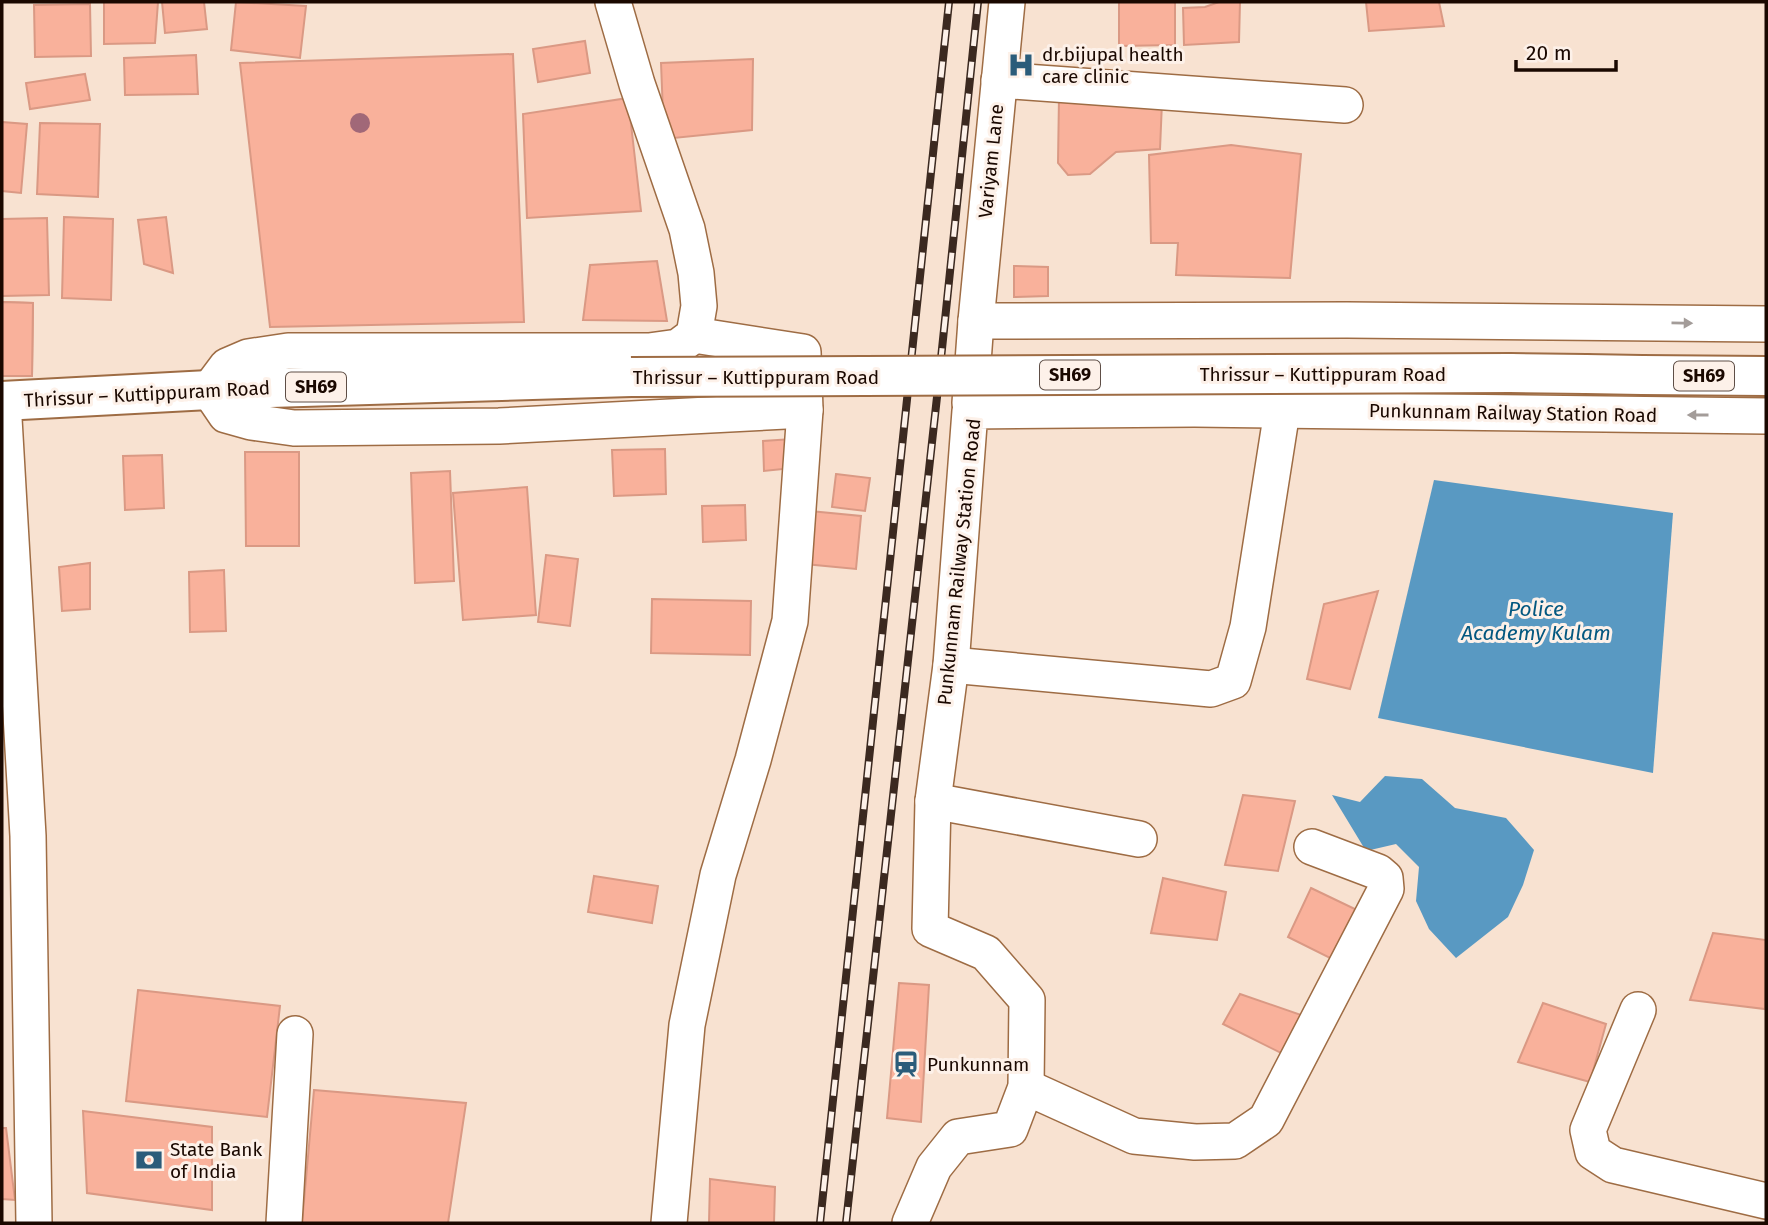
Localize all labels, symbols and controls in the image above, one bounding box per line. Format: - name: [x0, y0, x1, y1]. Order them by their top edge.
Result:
- scale bar: [1516, 28, 1616, 72]
- text: 20 m: [1526, 40, 1572, 66]
- place label: dr.bijupal health care clinic: [1042, 43, 1184, 88]
- hospital icon: dr.bijupal health care clinic: [1006, 50, 1036, 80]
- street label: Variyam Lane: [974, 103, 1008, 219]
- one-way arrow: [1671, 317, 1693, 329]
- road number: SH69: [1040, 360, 1100, 390]
- road number: SH69: [1674, 362, 1734, 390]
- street label: Thrissur – Kuttippuram Road: [1200, 363, 1446, 386]
- street label: Thrissur – Kuttippuram Road: [633, 366, 879, 389]
- road number: SH69: [286, 372, 346, 402]
- street label: Thrissur – Kuttippuram Road: [23, 376, 271, 412]
- street label: Punkunnam Railway Station Road: [1369, 399, 1657, 427]
- one-way arrow: [1687, 410, 1709, 421]
- street label: Punkunnam Railway Station Road: [932, 417, 986, 707]
- water label: Police Academy Kulam: [1460, 596, 1611, 646]
- station icon: Punkunnam: [891, 1049, 921, 1079]
- place label: Punkunnam: [927, 1053, 1029, 1076]
- place label: State Bank of India: [170, 1138, 262, 1183]
- bank icon: State Bank of India: [134, 1145, 164, 1175]

